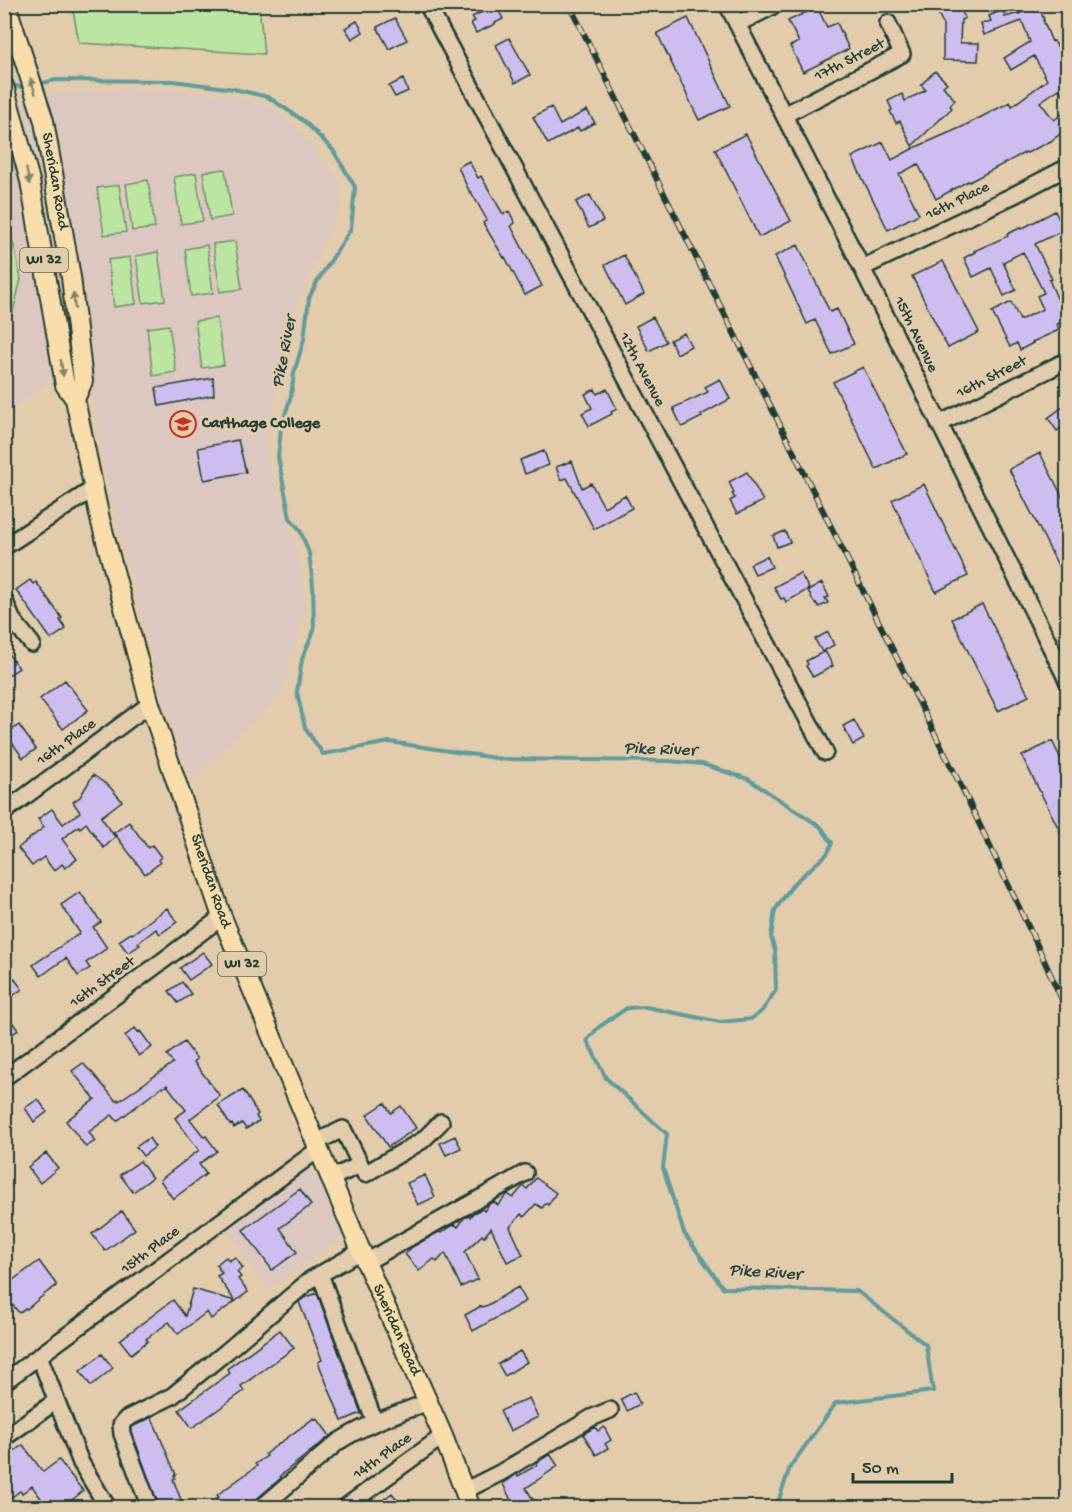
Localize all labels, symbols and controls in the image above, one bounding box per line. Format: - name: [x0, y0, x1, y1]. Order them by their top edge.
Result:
- street label: 17th Street: [811, 35, 890, 87]
- one-way arrow: [28, 77, 37, 95]
- street label: Sheridan Road: [37, 131, 72, 233]
- one-way arrow: [24, 167, 34, 186]
- street label: 16th Place: [922, 178, 994, 226]
- road number: WI 32: [20, 248, 68, 272]
- one-way arrow: [69, 291, 78, 310]
- street label: 15th Avenue: [888, 293, 942, 377]
- water label: Pike River: [268, 311, 303, 390]
- street label: 12th Avenue: [613, 329, 669, 411]
- street label: 16th Street: [953, 352, 1032, 404]
- one-way arrow: [58, 359, 67, 378]
- school or university icon: Carthage College: [168, 409, 198, 439]
- place label: Carthage College: [201, 415, 321, 434]
- street label: 16th Place: [33, 715, 101, 771]
- water label: Pike River: [623, 738, 700, 762]
- street label: Sheridan Road: [185, 832, 236, 933]
- street label: 16th Street: [66, 952, 141, 1014]
- road number: WI 32: [218, 952, 266, 976]
- street label: 15th Place: [117, 1222, 185, 1280]
- water label: Pike River: [728, 1260, 805, 1286]
- street label: Sheridan Road: [367, 1281, 425, 1380]
- street label: 14th Place: [349, 1429, 417, 1485]
- scale bar: [853, 1446, 952, 1484]
- text: 50 m: [862, 1459, 899, 1480]

